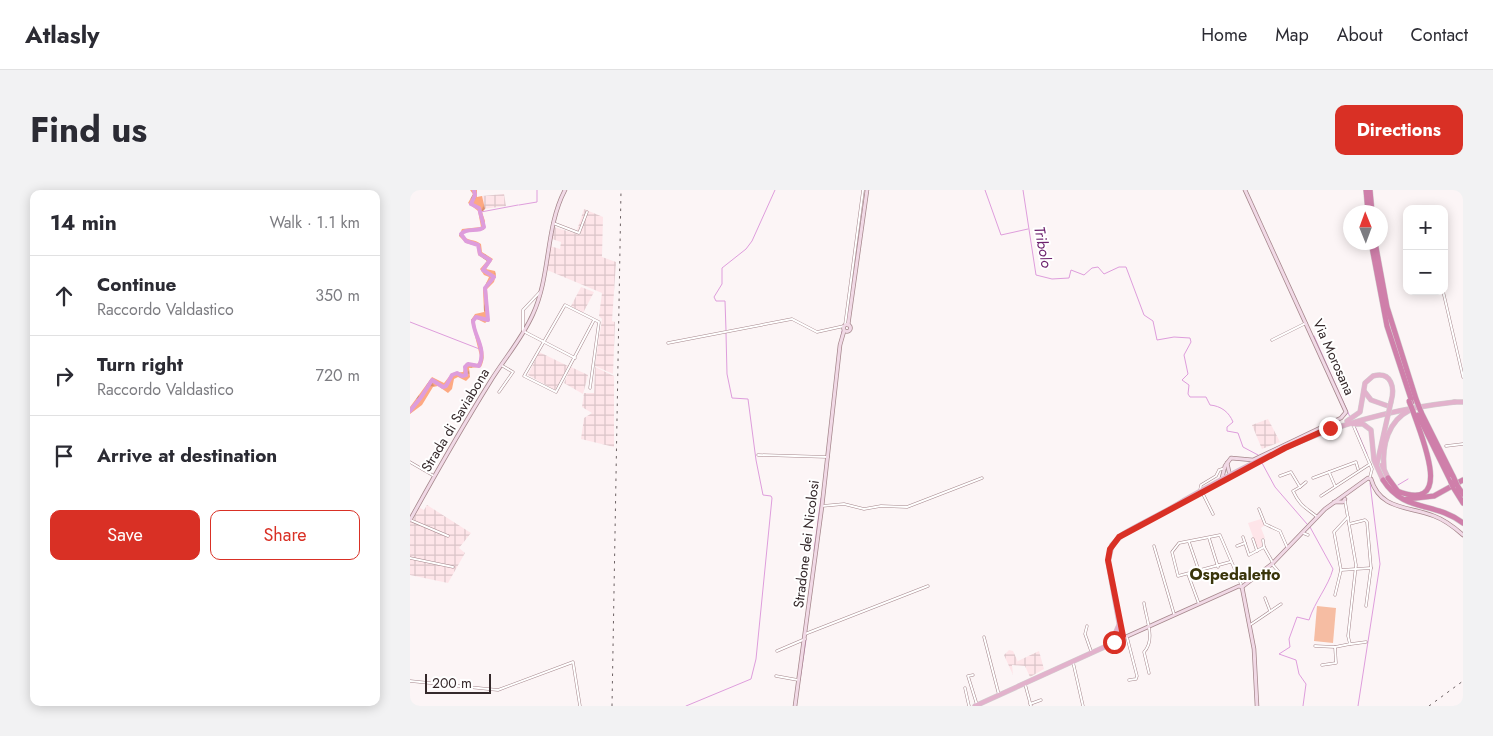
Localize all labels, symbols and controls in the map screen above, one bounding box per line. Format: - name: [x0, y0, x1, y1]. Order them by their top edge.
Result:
- text: Atlasly: [25, 17, 100, 52]
- text: Home: [1201, 22, 1247, 48]
- text: Map: [1275, 22, 1309, 48]
- text: About: [1337, 22, 1382, 48]
- text: Contact: [1410, 22, 1468, 48]
- text: Find us: [30, 105, 147, 155]
- button: Directions: [1335, 105, 1463, 155]
- north arrow: [1343, 205, 1388, 250]
- map controls: [1403, 205, 1448, 295]
- button: +: [1403, 205, 1448, 250]
- text: 14 min: [50, 208, 117, 238]
- text: Walk · 1.1 km: [269, 211, 360, 234]
- water label: Tribolo: [1028, 224, 1058, 270]
- button: −: [1403, 250, 1448, 295]
- text: Continue: [97, 271, 176, 298]
- icon: ahead: [50, 282, 78, 310]
- text: 350 m: [315, 284, 360, 307]
- text: Raccordo Valdastico: [97, 298, 234, 321]
- street label: Via Morosana: [1308, 316, 1360, 398]
- text: Turn right: [97, 351, 183, 378]
- icon: right: [50, 362, 78, 390]
- text: 720 m: [316, 364, 360, 387]
- street label: Strada di Saviabona: [416, 364, 494, 476]
- text: Raccordo Valdastico: [97, 378, 234, 401]
- route end: [1319, 417, 1342, 440]
- icon: arrive: [50, 442, 78, 470]
- text: Arrive at destination: [97, 442, 277, 469]
- street label: Stradone dei Nicolosi: [788, 479, 824, 609]
- button: Save: [50, 510, 200, 560]
- button: Share: [210, 510, 360, 560]
- district label: Ospedaletto: [1189, 563, 1281, 586]
- route start: [1103, 631, 1126, 654]
- scale bar: [425, 671, 491, 694]
- text: 200 m: [432, 673, 472, 693]

